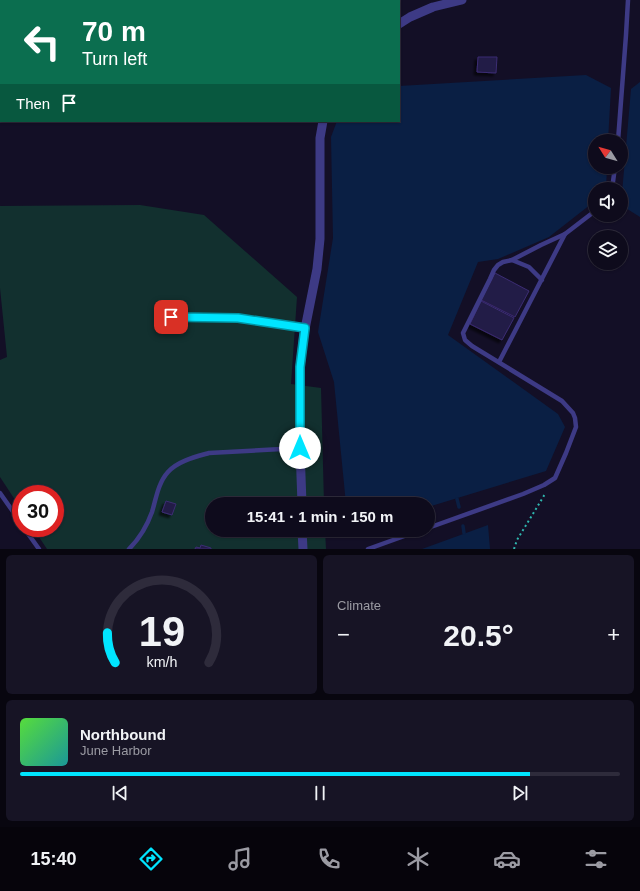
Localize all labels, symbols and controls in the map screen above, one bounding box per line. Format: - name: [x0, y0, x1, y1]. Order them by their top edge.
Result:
- icon: left: [16, 16, 68, 68]
- text: 70 m: [82, 16, 146, 47]
- text: Turn left: [82, 49, 147, 69]
- icon: arrive: [58, 92, 80, 114]
- text: Then: [16, 95, 50, 112]
- north arrow: [588, 134, 628, 174]
- map controls: [588, 134, 628, 270]
- button: sound: [588, 182, 628, 222]
- button: layers: [588, 230, 628, 270]
- pin: [154, 300, 188, 334]
- icon: arrive: [160, 306, 182, 328]
- position arrow: [279, 427, 321, 469]
- speed limit sign: 30: [12, 485, 64, 537]
- text: 15:41 · 1 min · 150 m: [247, 508, 393, 525]
- text: Climate: [337, 598, 381, 613]
- text: 19: [138, 607, 185, 654]
- text: 20.5°: [443, 619, 514, 652]
- text: −: [337, 622, 350, 647]
- text: +: [607, 622, 620, 647]
- text: km/h: [146, 653, 177, 669]
- text: Northbound: [80, 726, 166, 743]
- text: June Harbor: [80, 743, 152, 758]
- icon: previous: [109, 782, 131, 804]
- icon: pause: [309, 782, 331, 804]
- icon: next: [509, 782, 531, 804]
- icon: directions: [137, 845, 165, 873]
- icon: music: [226, 845, 254, 873]
- icon: phone: [315, 845, 343, 873]
- icon: climate: [404, 845, 432, 873]
- icon: car: [493, 845, 521, 873]
- icon: filters: [582, 845, 610, 873]
- text: 15:40: [30, 849, 76, 869]

